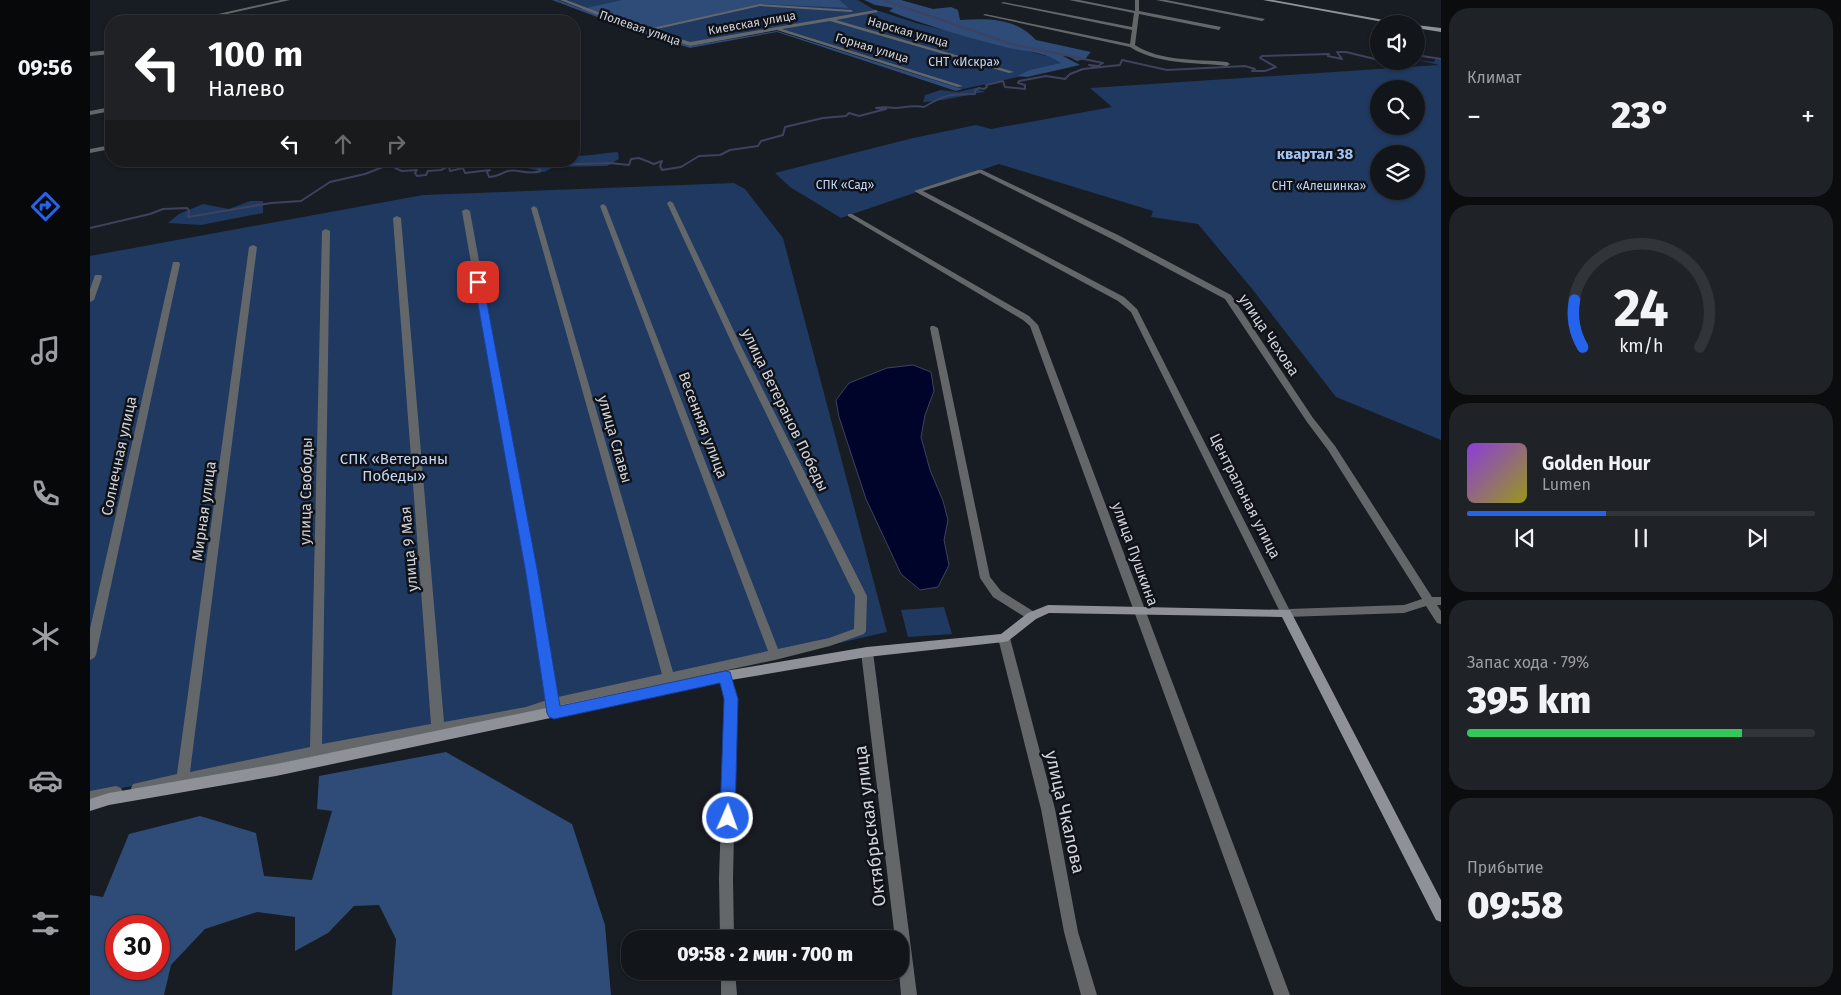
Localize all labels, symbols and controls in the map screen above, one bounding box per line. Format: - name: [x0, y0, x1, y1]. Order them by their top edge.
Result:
- street label: Полевая улица: [598, 8, 682, 48]
- street label: Киевская улица: [707, 8, 797, 38]
- street label: Нарская улица: [866, 14, 950, 50]
- map controls: [1370, 15, 1425, 200]
- button: sound: [1370, 15, 1425, 70]
- street label: Горная улица: [834, 30, 910, 66]
- text: 100 m: [208, 33, 303, 75]
- icon: left: [125, 35, 190, 100]
- text: 09:56: [18, 54, 72, 81]
- park label: СНТ «Искра»: [928, 55, 1000, 69]
- text: Климат: [1467, 68, 1522, 87]
- text: Налево: [208, 75, 285, 102]
- button: search: [1370, 80, 1425, 135]
- text: 23°: [1611, 92, 1671, 138]
- text: −: [1467, 100, 1481, 133]
- text: +: [1801, 100, 1815, 133]
- icon: left: [276, 130, 304, 158]
- icon: ahead: [329, 130, 357, 158]
- icon: right: [382, 130, 410, 158]
- district label: квартал 38: [1277, 145, 1354, 163]
- button: layers: [1370, 145, 1425, 200]
- park label: СПК «Сад»: [816, 178, 874, 192]
- park label: СНТ «Алешинка»: [1272, 179, 1367, 193]
- icon: directions: [28, 189, 63, 224]
- pin: [457, 261, 499, 303]
- icon: arrive: [464, 268, 492, 296]
- text: 24: [1614, 277, 1668, 340]
- street label: улица Чехова: [1235, 290, 1303, 380]
- street label: улица Ветеранов Победы: [738, 326, 832, 494]
- icon: music: [28, 333, 63, 368]
- text: km/h: [1619, 335, 1663, 357]
- street label: Весенняя улица: [674, 369, 732, 481]
- street label: улица Славы: [594, 393, 636, 485]
- street label: Солнечная улица: [98, 395, 140, 517]
- street label: Центральная улица: [1206, 430, 1284, 562]
- street label: улица Свободы: [296, 437, 316, 545]
- park label: СПК «Ветераны Победы»: [340, 450, 448, 485]
- text: Golden Hour: [1542, 452, 1651, 475]
- street label: Мирная улица: [188, 460, 220, 562]
- text: Lumen: [1542, 475, 1591, 494]
- icon: phone: [28, 476, 63, 511]
- street label: улица Пушкина: [1108, 500, 1162, 608]
- street label: улица 9 Мая: [396, 506, 422, 592]
- icon: previous: [1511, 524, 1539, 552]
- icon: pause: [1627, 524, 1655, 552]
- icon: next: [1743, 524, 1771, 552]
- icon: climate: [28, 619, 63, 654]
- text: Запас хода · 79%: [1467, 653, 1589, 672]
- text: 395 km: [1467, 677, 1591, 723]
- street label: Октябрьская улица: [849, 744, 891, 908]
- street label: улица Чкалова: [1040, 748, 1090, 876]
- icon: car: [28, 763, 63, 798]
- position arrow: [701, 791, 753, 843]
- text: Прибытие: [1467, 858, 1543, 877]
- text: 09:58: [1467, 882, 1564, 928]
- icon: filters: [28, 906, 63, 941]
- speed limit sign: 30: [105, 915, 170, 980]
- text: 09:58 · 2 мин · 700 m: [677, 943, 853, 966]

